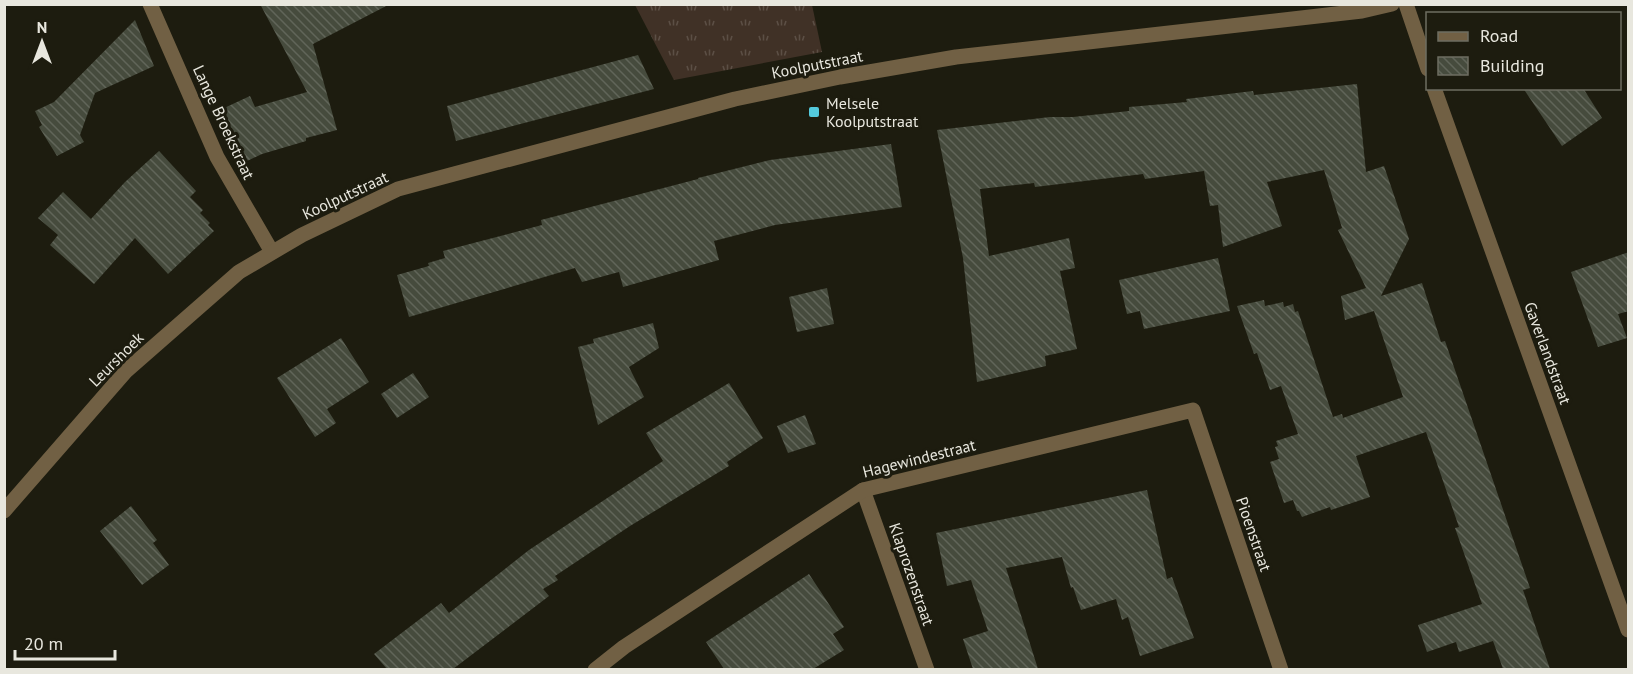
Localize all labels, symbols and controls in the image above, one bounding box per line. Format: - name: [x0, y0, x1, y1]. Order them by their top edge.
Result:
- north arrow: [12, 12, 72, 72]
- legend: [1426, 12, 1621, 90]
- text: N: [37, 17, 47, 37]
- text: Road: [1480, 24, 1518, 47]
- street label: Koolputstraat: [770, 45, 865, 83]
- text: Building: [1480, 54, 1544, 77]
- street label: Lange Broekstraat: [189, 62, 259, 183]
- place label: Melsele Koolputstraat: [826, 93, 919, 131]
- marker: Melsele Koolputstraat: [807, 105, 821, 119]
- street label: Koolputstraat: [299, 166, 392, 224]
- street label: Gaverlandstraat: [1520, 299, 1576, 408]
- street label: Leurshoek: [84, 327, 148, 391]
- street label: Hagewindestraat: [860, 434, 978, 482]
- street label: Pioenstraat: [1232, 494, 1276, 574]
- street label: Klaprozenstraat: [885, 520, 939, 629]
- scale bar: [15, 623, 116, 661]
- text: 20 m: [24, 632, 63, 655]

